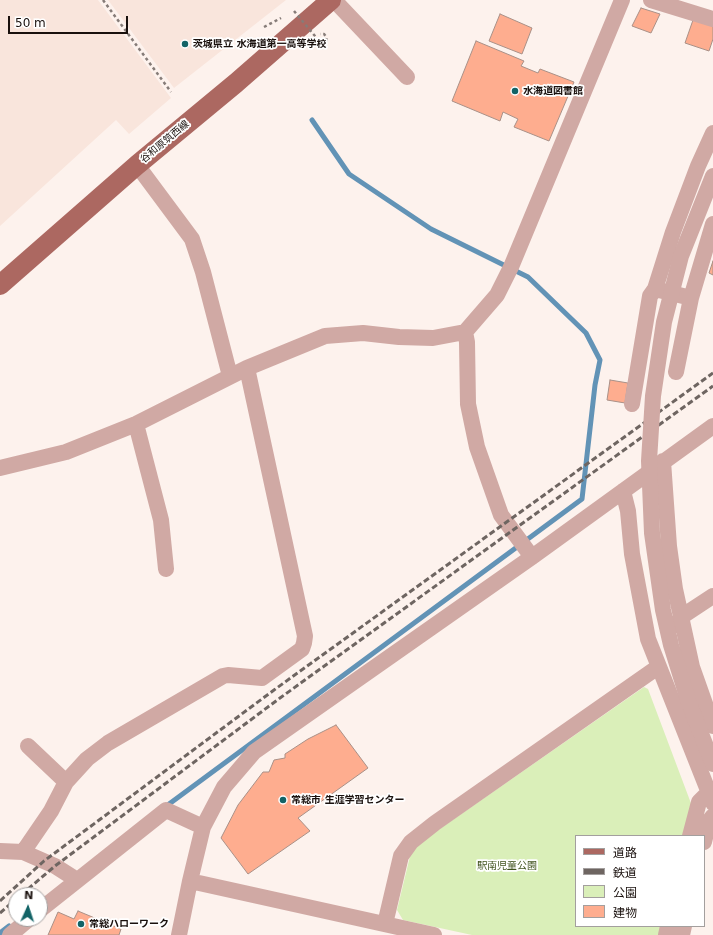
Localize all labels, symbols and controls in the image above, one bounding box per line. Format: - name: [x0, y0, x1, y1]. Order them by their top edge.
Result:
- scale bar: [10, 8, 130, 34]
- text: 50 m: [15, 16, 46, 30]
- place label: 茨城県立 水海道第一高等学校: [193, 38, 326, 50]
- marker: 茨城県立 水海道第一高等学校: [180, 39, 190, 49]
- place label: 水海道図書館: [523, 85, 583, 97]
- marker: 水海道図書館: [510, 86, 520, 96]
- street label: 谷和原筑西線: [138, 118, 192, 166]
- place label: 常総市 生涯学習センター: [291, 794, 404, 806]
- marker: 常総市 生涯学習センター: [278, 795, 288, 805]
- legend: [575, 835, 705, 927]
- text: 道路: [613, 846, 637, 860]
- park label: 駅南児童公園: [477, 860, 537, 872]
- text: 鉄道: [613, 866, 637, 880]
- text: 公園: [613, 886, 637, 900]
- north arrow: [8, 887, 48, 927]
- text: N: [24, 889, 34, 902]
- text: 建物: [613, 906, 637, 920]
- place label: 常総ハローワーク: [89, 918, 169, 930]
- marker: 常総ハローワーク: [76, 919, 86, 929]

